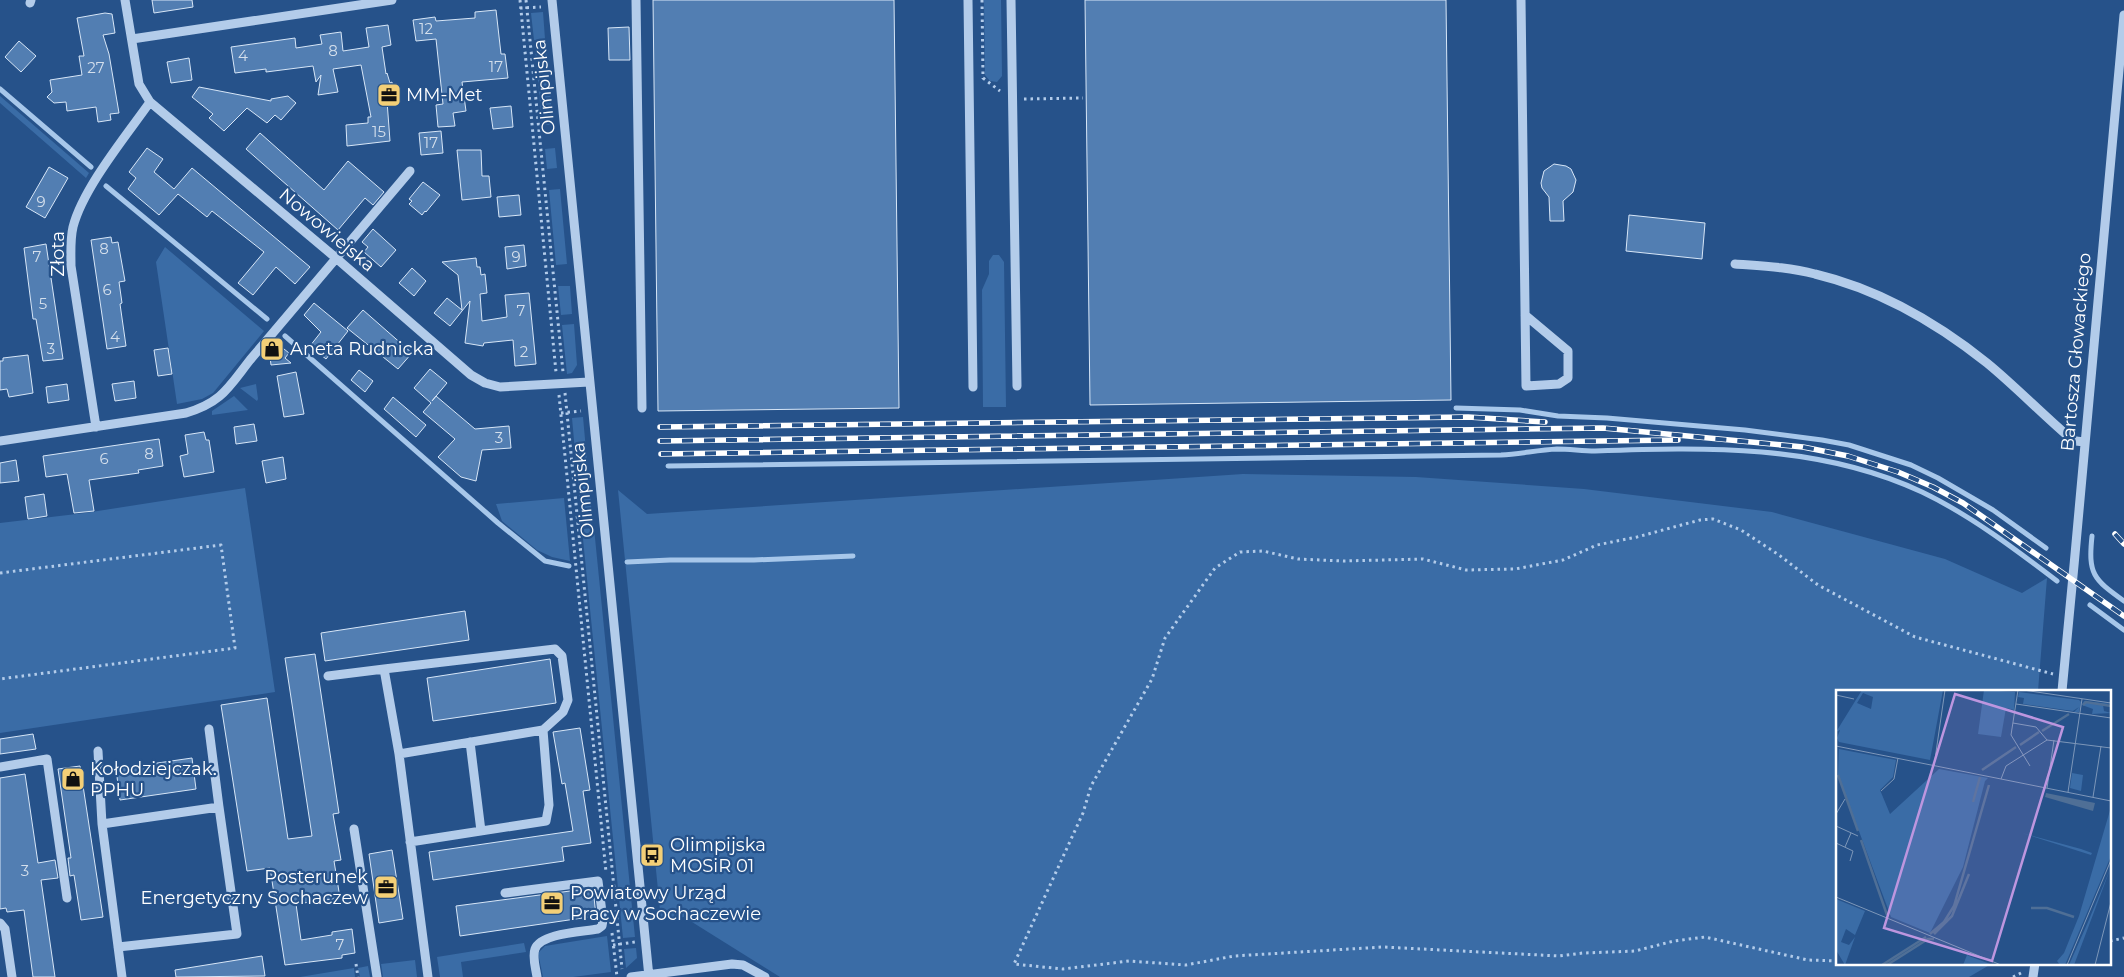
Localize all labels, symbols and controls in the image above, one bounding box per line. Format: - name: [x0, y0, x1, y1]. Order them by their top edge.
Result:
- house number: 12: [419, 19, 433, 38]
- street label: Olimpijska: [528, 38, 560, 136]
- house number: 8: [328, 41, 338, 60]
- house number: 4: [238, 46, 248, 65]
- house number: 17: [489, 57, 503, 76]
- house number: 27: [87, 58, 105, 77]
- office icon: MM-Met: [376, 82, 402, 108]
- place label: MM-Met: [406, 84, 483, 106]
- house number: 15: [372, 122, 386, 141]
- house number: 17: [424, 133, 438, 152]
- street label: Nowowiejska: [275, 183, 379, 277]
- house number: 9: [36, 192, 46, 211]
- street label: Złota: [47, 231, 69, 277]
- house number: 8: [99, 239, 109, 258]
- house number: 7: [33, 247, 42, 266]
- house number: 9: [511, 247, 521, 266]
- street label: Bartosza Głowackiego: [2056, 252, 2096, 452]
- house number: 6: [102, 280, 112, 299]
- house number: 5: [39, 294, 47, 313]
- house number: 7: [517, 301, 526, 320]
- house number: 4: [110, 327, 120, 346]
- shop icon: Aneta Rudnicka: [259, 336, 285, 362]
- place label: Aneta Rudnicka: [290, 338, 434, 360]
- house number: 3: [47, 339, 55, 358]
- house number: 2: [520, 342, 528, 361]
- house number: 3: [495, 428, 503, 447]
- street label: Olimpijska: [567, 441, 599, 539]
- house number: 8: [144, 444, 154, 463]
- house number: 6: [99, 449, 109, 468]
- inset map: [1836, 690, 2112, 964]
- place label: Kołodziejczak. PPHU: [90, 758, 216, 801]
- shop icon: Kołodziejczak. PPHU: [60, 766, 86, 792]
- place label: Olimpijska MOSiR 01: [670, 834, 766, 877]
- bus stop icon: Olimpijska MOSiR 01: [639, 842, 665, 868]
- house number: 3: [21, 861, 29, 880]
- place label: Posterunek Energetyczny Sochaczew: [140, 866, 368, 909]
- office icon: Posterunek Energetyczny Sochaczew: [373, 874, 399, 900]
- place label: Powiatowy Urząd Pracy w Sochaczewie: [570, 882, 761, 925]
- office icon: Powiatowy Urząd Pracy w Sochaczewie: [539, 890, 565, 916]
- house number: 7: [336, 935, 345, 954]

